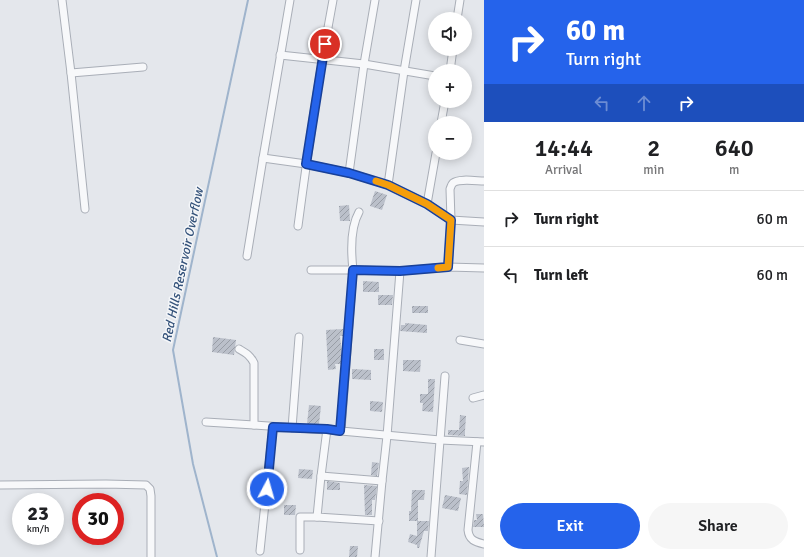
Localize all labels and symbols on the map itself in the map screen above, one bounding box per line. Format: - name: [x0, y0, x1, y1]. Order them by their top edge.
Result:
- pin: [308, 27, 342, 61]
- water label: Red Hills Reservoir Overflow: [159, 185, 207, 344]
- position arrow: [246, 468, 288, 510]
- speed limit sign: 30: [72, 493, 124, 545]

